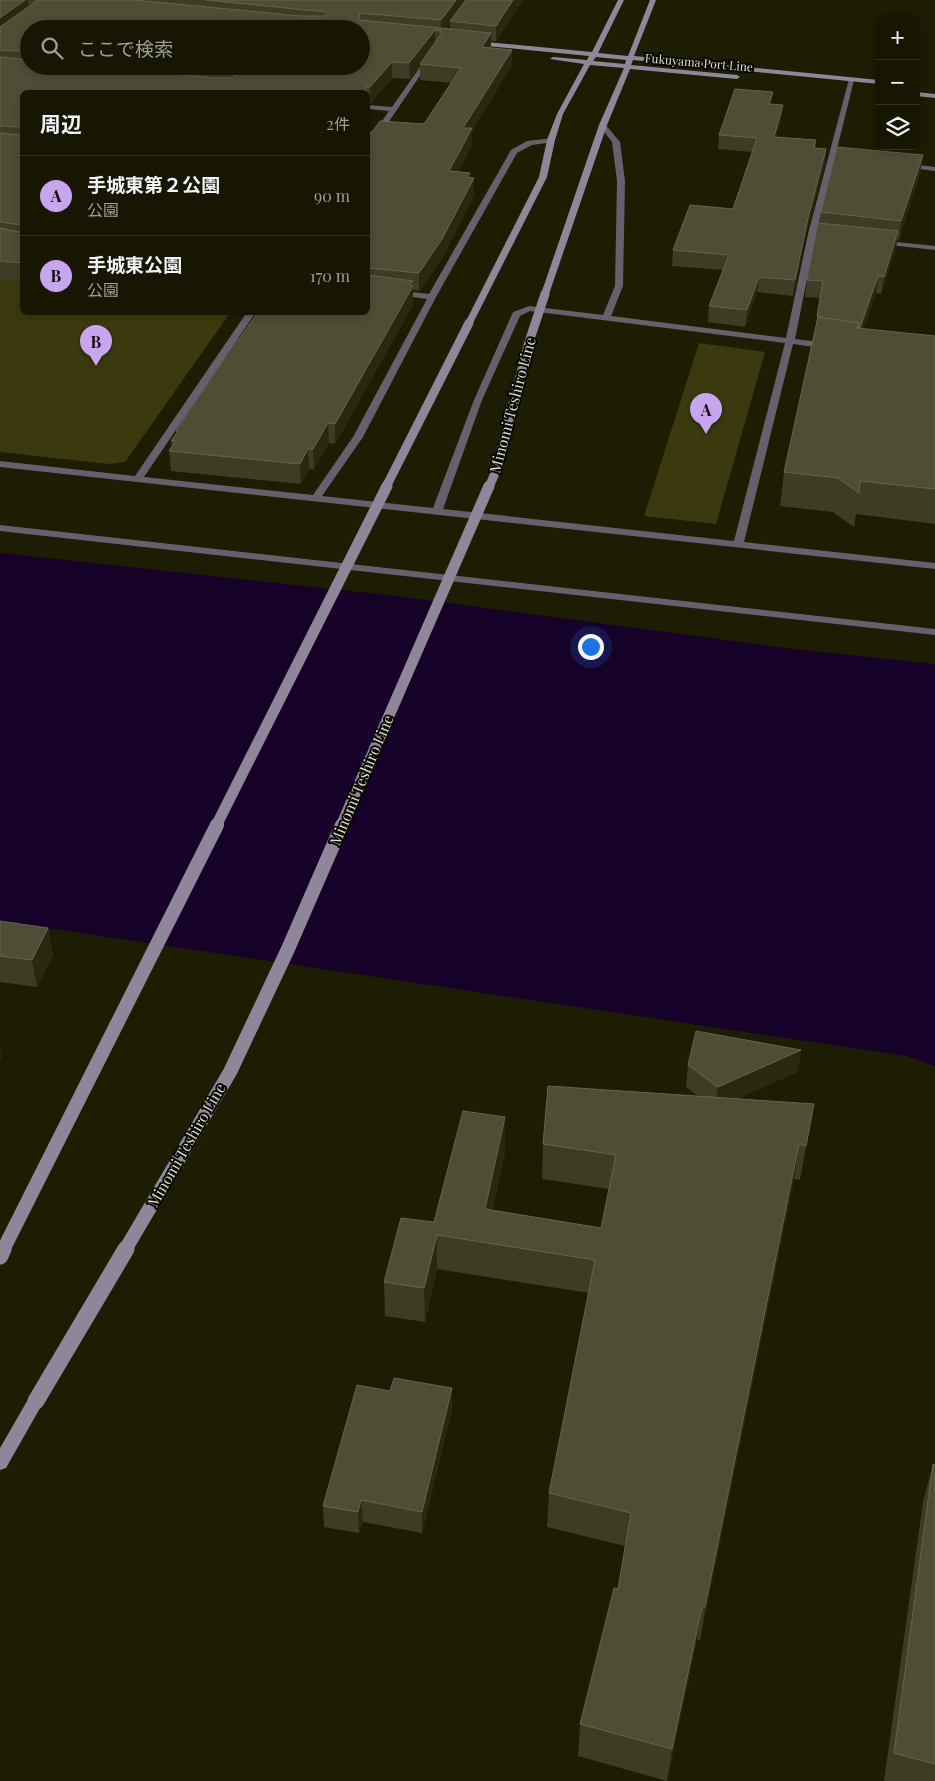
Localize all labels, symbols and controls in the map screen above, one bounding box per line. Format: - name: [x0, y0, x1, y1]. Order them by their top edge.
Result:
- map controls: [875, 15, 920, 150]
- button: +: [875, 15, 920, 60]
- search box: [20, 20, 370, 75]
- icon: search: [38, 34, 66, 62]
- text: ここで検索: [78, 35, 173, 61]
- street label: Fukuyama Port Line: [644, 49, 754, 75]
- button: −: [875, 60, 920, 105]
- button: layers: [875, 105, 920, 150]
- text: 周辺: [40, 109, 82, 137]
- text: 2件: [326, 113, 350, 134]
- text: 手城東第２公園: [87, 171, 220, 197]
- text: A: [51, 185, 61, 206]
- text: 90 m: [314, 185, 350, 206]
- text: 公園: [87, 199, 119, 220]
- text: 手城東公園: [87, 251, 182, 277]
- text: B: [51, 265, 61, 286]
- text: 170 m: [310, 265, 350, 286]
- text: 公園: [87, 279, 119, 300]
- pin: B: [80, 325, 112, 366]
- street label: Minomi Teshiro Line: [484, 335, 540, 475]
- pin: A: [690, 393, 722, 434]
- your location: [578, 634, 604, 660]
- street label: Minomi Teshiro Line: [324, 712, 398, 848]
- street label: Minomi Teshiro Line: [142, 1079, 230, 1211]

